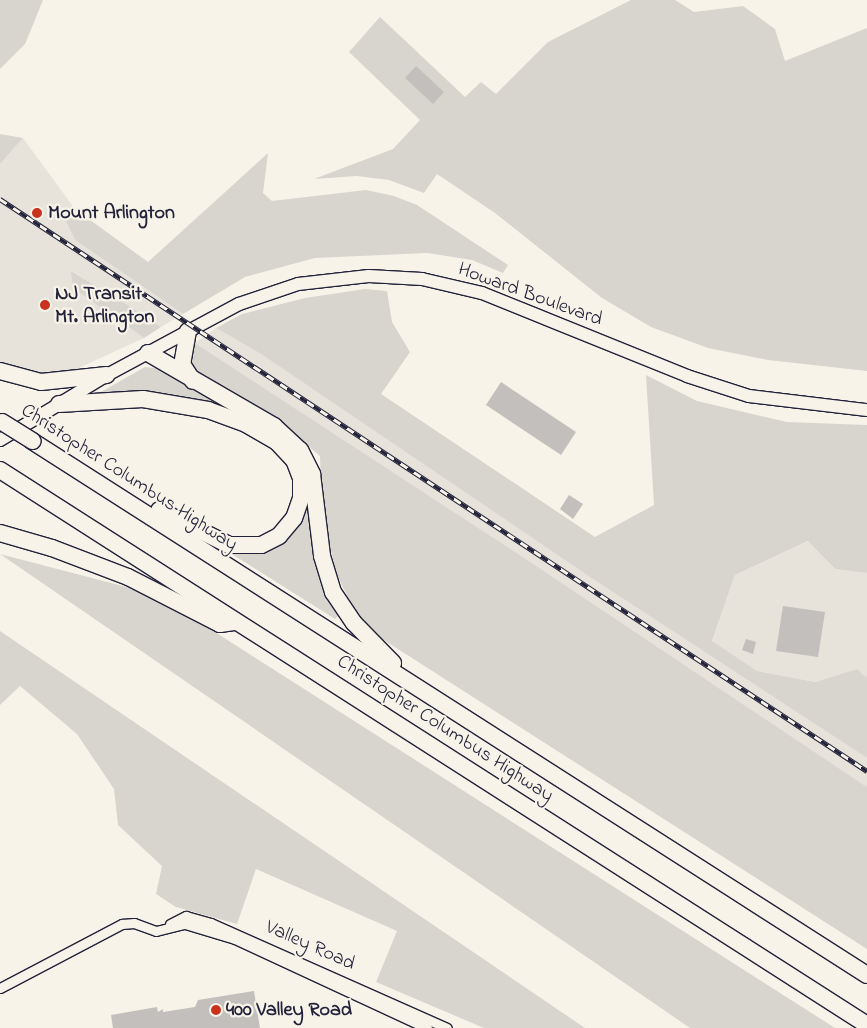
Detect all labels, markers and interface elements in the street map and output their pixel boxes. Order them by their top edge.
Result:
place label: Mount Arlington [48,201,175,225]
marker: Mount Arlington [30,206,44,220]
street label: Howard Boulevard [455,258,605,332]
place label: NJ Transit Mt. Arlington [55,282,154,329]
marker: NJ Transit Mt. Arlington [39,299,51,311]
street label: Christopher Columbus Highway [16,399,242,557]
street label: Christopher Columbus Highway [332,650,558,808]
street label: Valley Road [261,916,359,976]
place label: 400 Valley Road [226,998,352,1022]
marker: 400 Valley Road [210,1004,222,1016]

